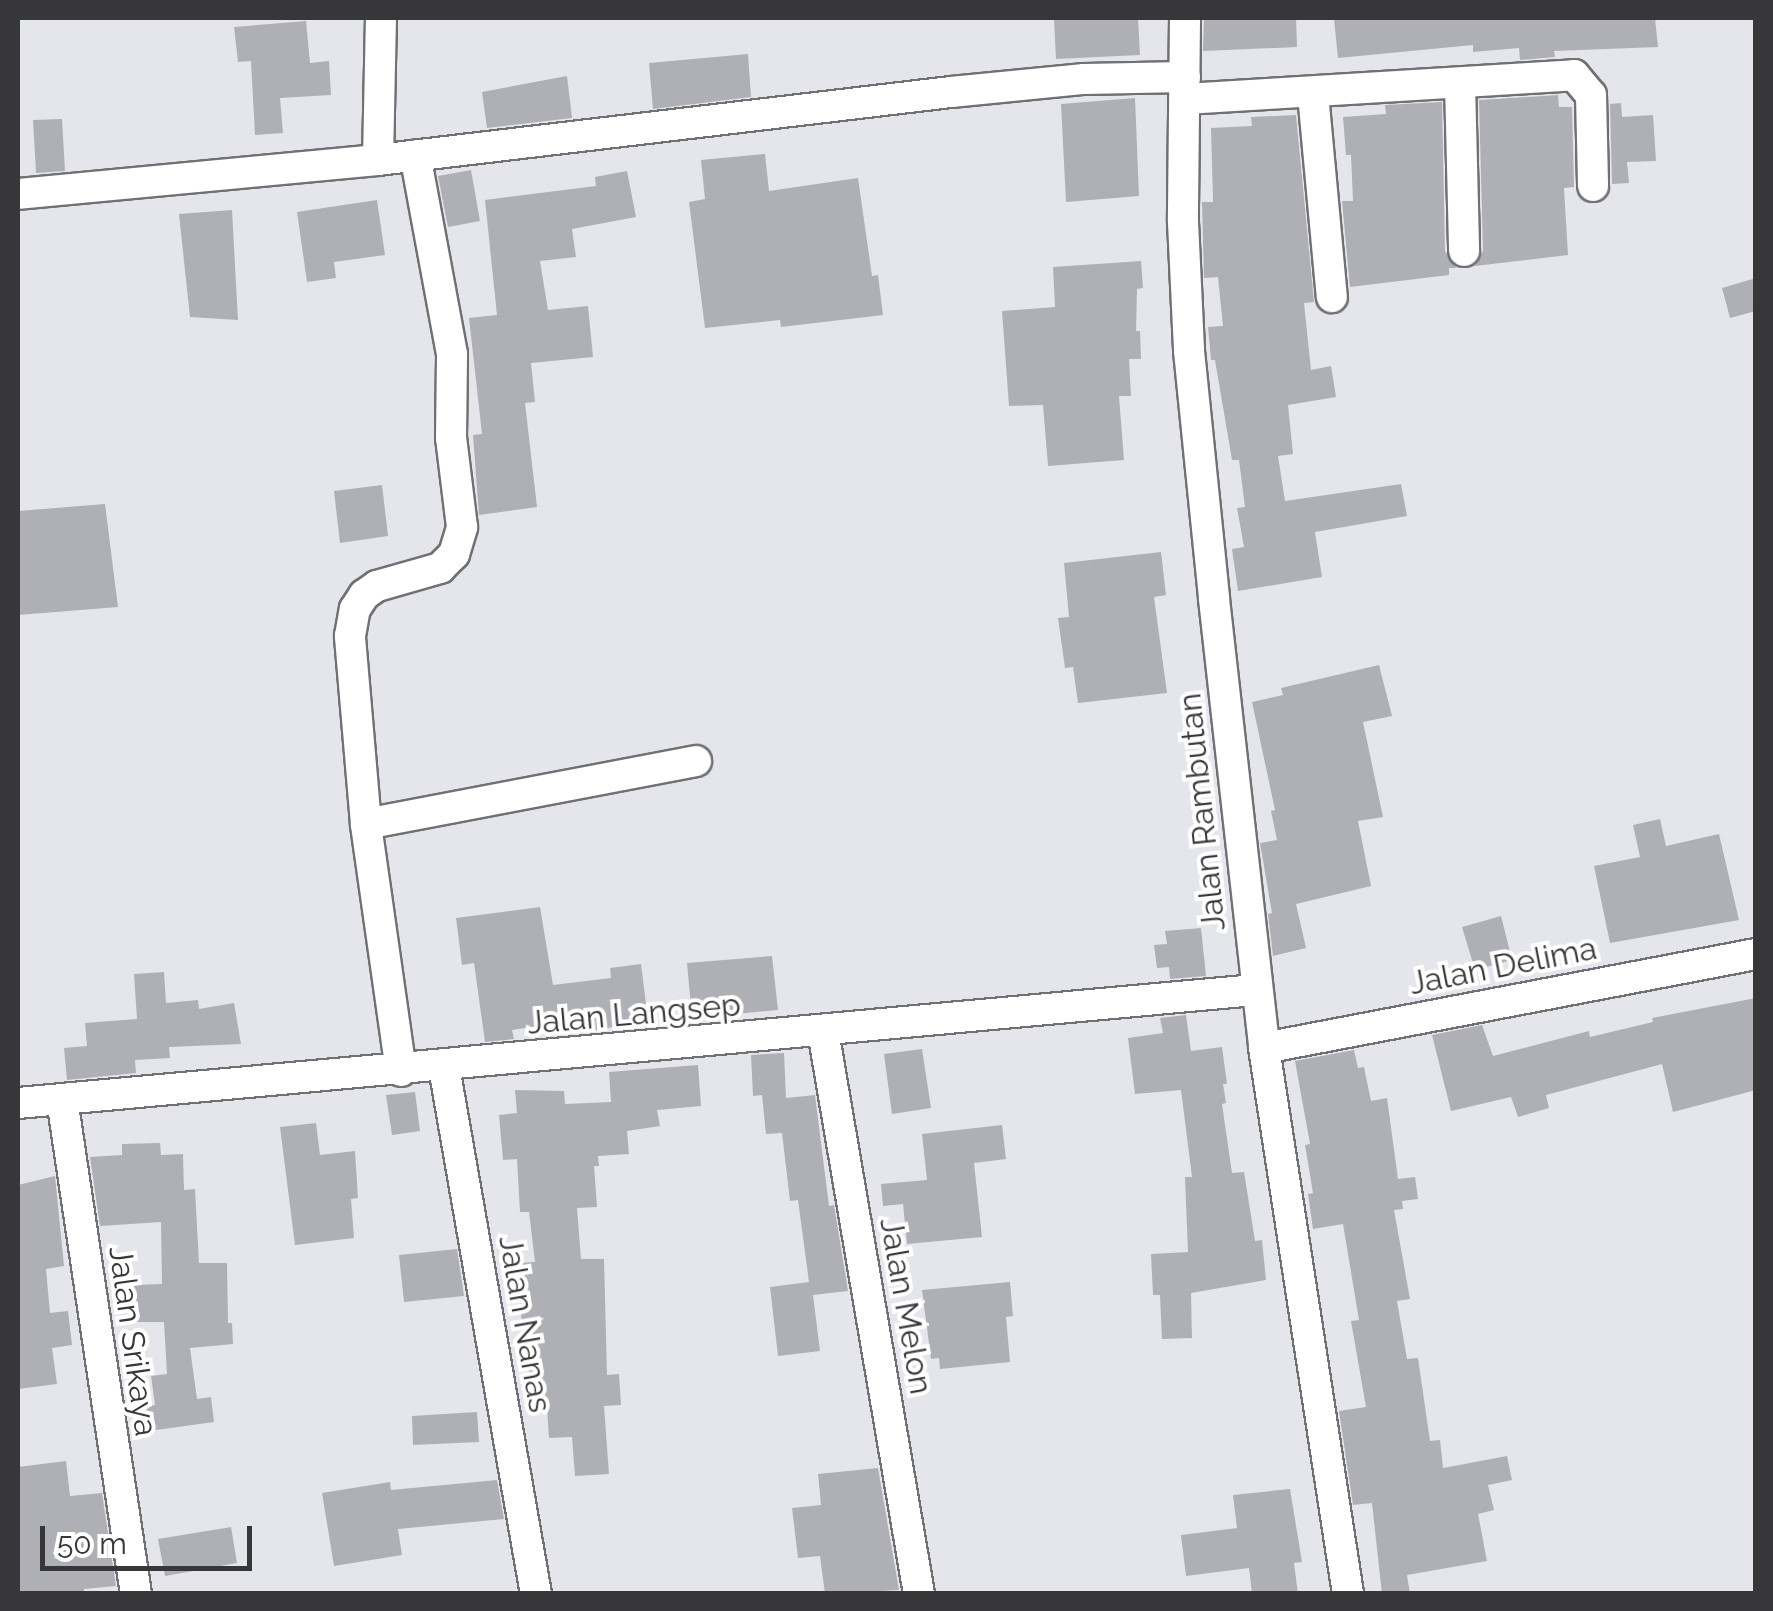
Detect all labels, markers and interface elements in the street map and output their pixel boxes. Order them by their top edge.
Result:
street label: Jalan Rambutan [1170,691,1234,933]
street label: Jalan Delima [1406,929,1600,1003]
street label: Jalan Langsep [526,986,742,1042]
street label: Jalan Melon [872,1215,940,1397]
street label: Jalan Nanas [491,1232,559,1416]
street label: Jalan Srikaya [101,1244,165,1438]
scale bar [45,1506,258,1568]
text: 50 m [57,1526,127,1561]

